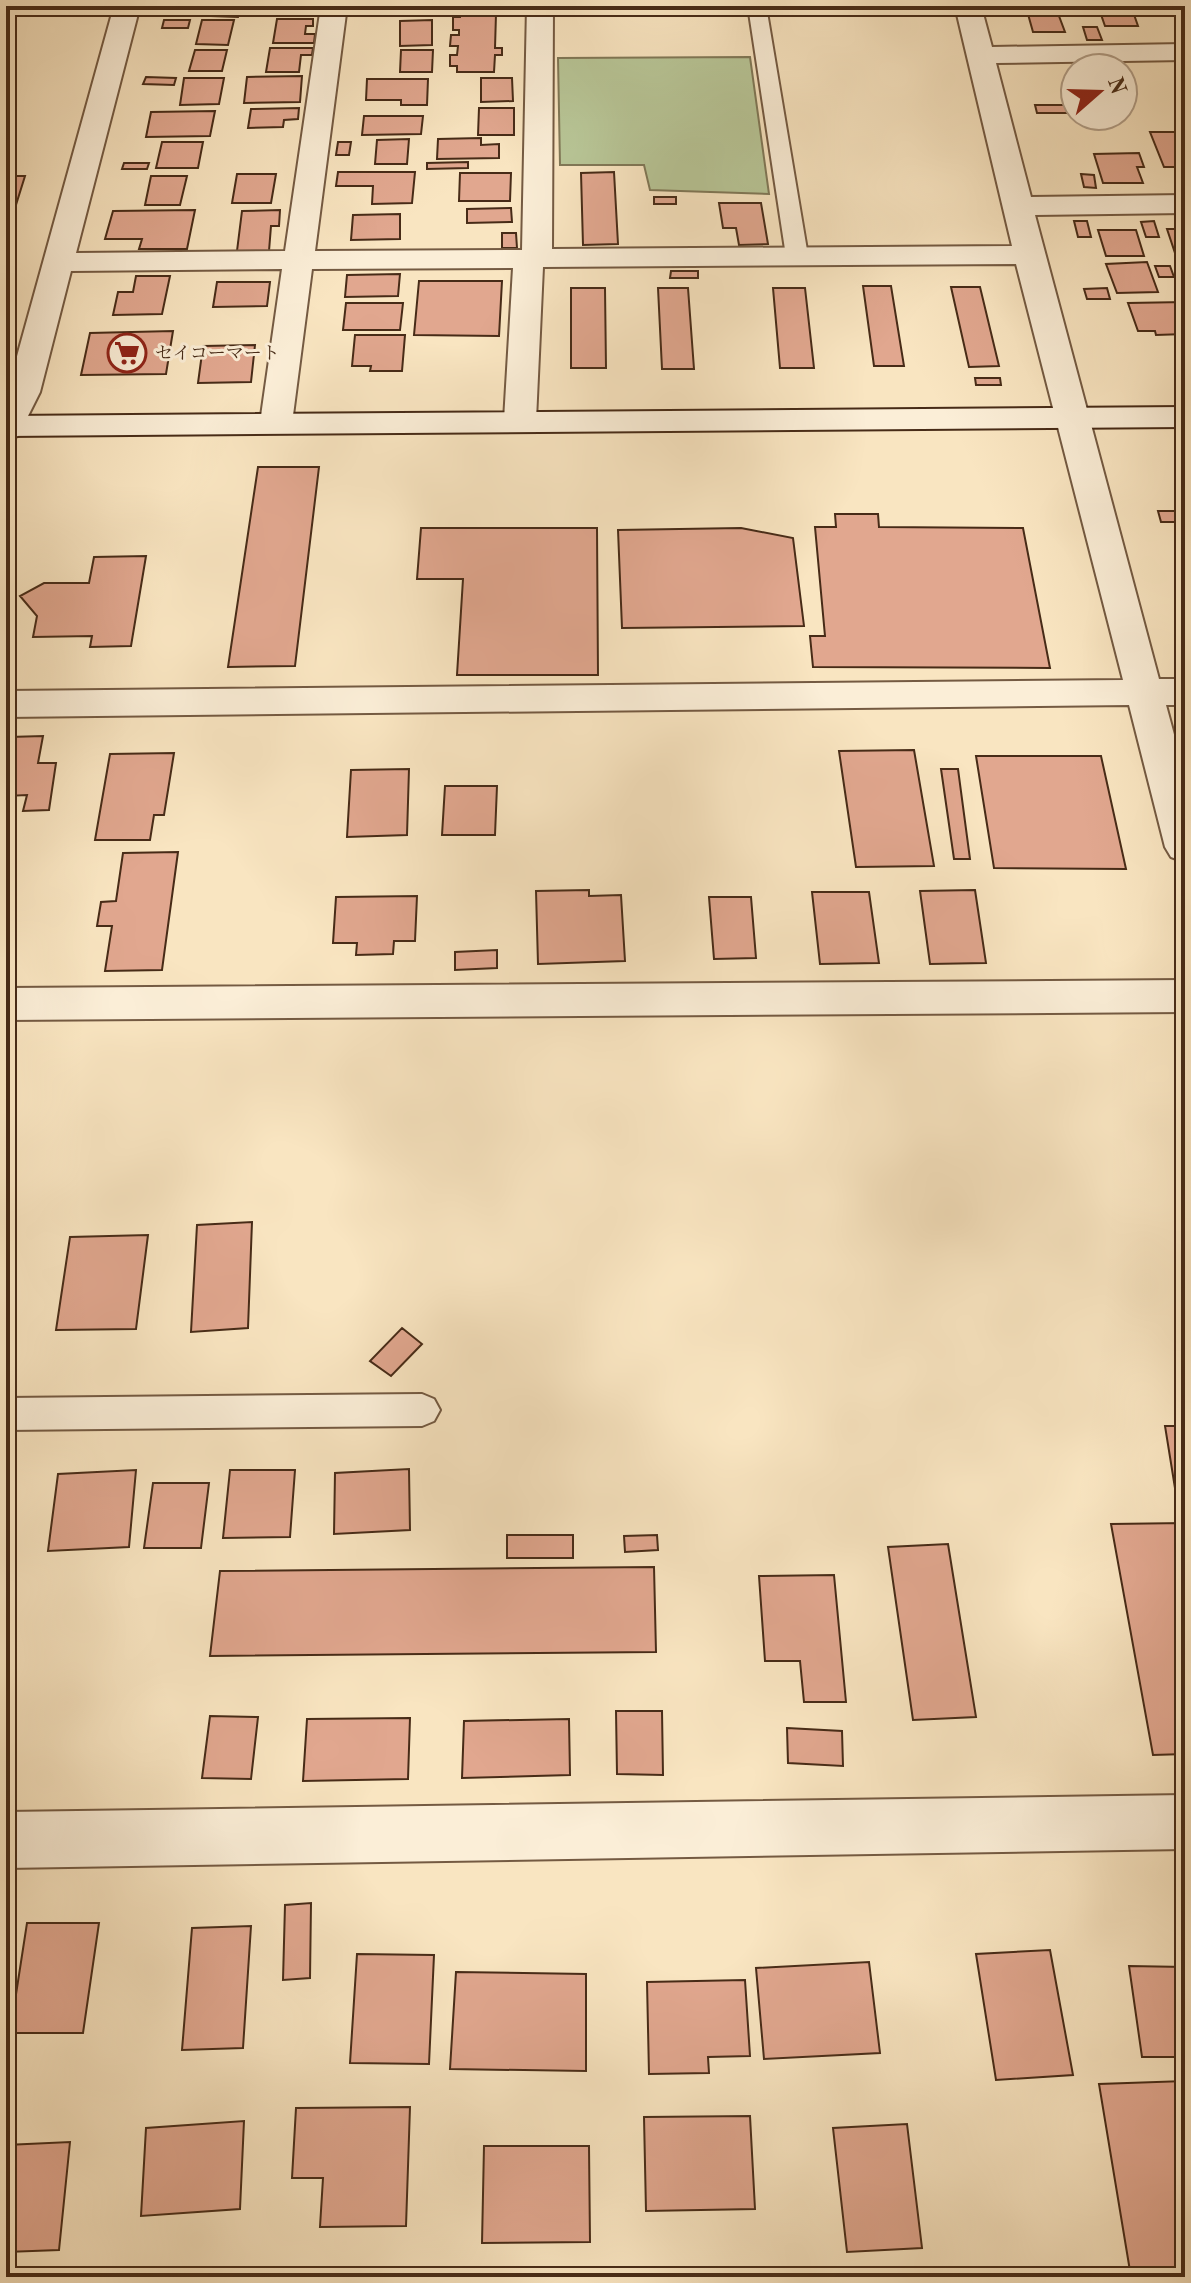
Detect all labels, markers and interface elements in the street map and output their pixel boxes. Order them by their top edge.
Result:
north arrow [1059,52,1139,132]
text: N [1103,74,1129,98]
supermarket icon: セイコーマート [106,332,148,374]
place label: セイコーマート [155,345,280,363]

